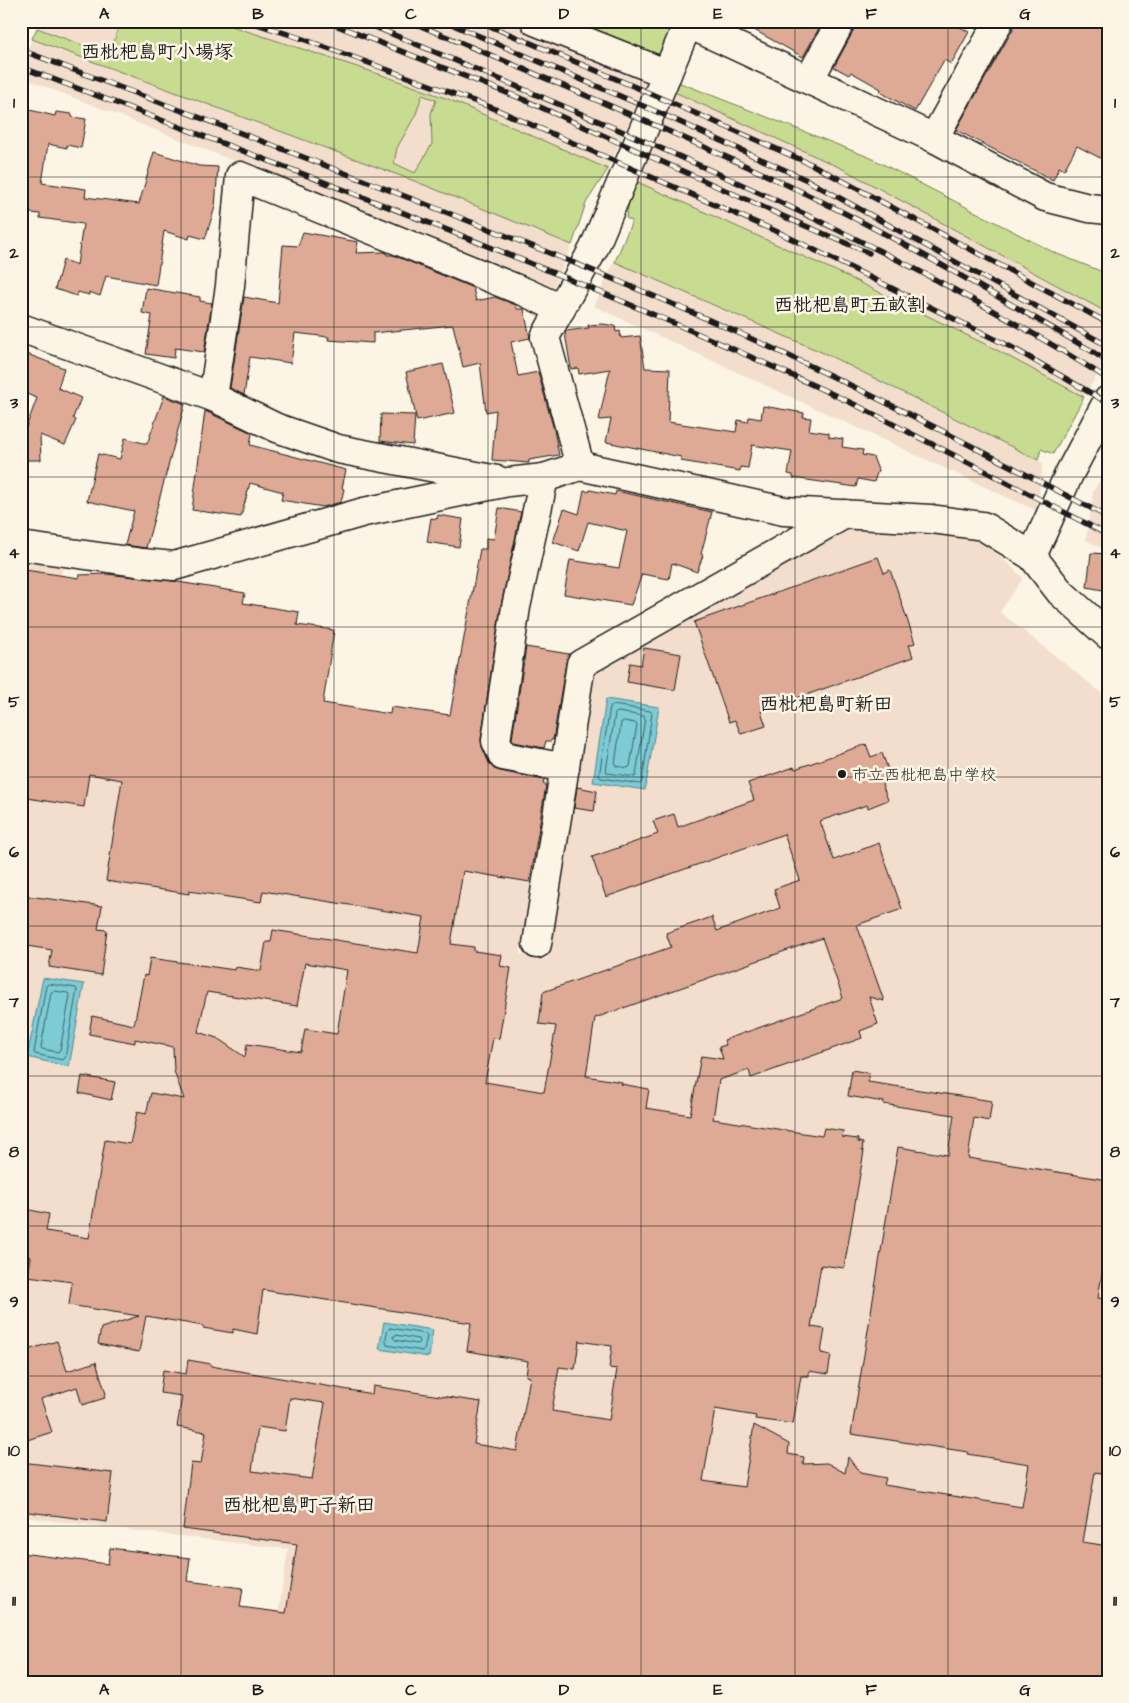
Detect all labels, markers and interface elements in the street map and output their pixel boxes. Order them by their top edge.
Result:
text: A [99,3,110,25]
text: B [252,3,264,25]
text: C [405,3,417,25]
text: D [559,3,570,25]
text: E [713,3,723,25]
text: F [865,3,877,25]
text: G [1019,3,1031,25]
district label: 西枇杷島町小場塚 [81,39,233,66]
text: 1 [13,92,16,114]
text: 1 [1114,92,1117,114]
text: 2 [8,242,19,264]
text: 2 [1109,242,1120,264]
district label: 西枇杷島町五畝割 [774,292,926,319]
text: 3 [9,392,19,414]
text: 3 [1110,392,1120,414]
text: 4 [9,542,20,564]
text: 4 [1110,542,1121,564]
text: 5 [8,691,20,713]
district label: 西枇杷島町新田 [759,691,893,718]
text: 5 [1109,691,1121,713]
place label: 市立西枇杷島中学校 [852,764,996,786]
marker: 市立西枇杷島中学校 [836,768,848,780]
text: 6 [9,841,19,863]
text: 6 [1110,841,1120,863]
text: 7 [8,991,19,1013]
text: 7 [1109,991,1120,1013]
text: 8 [9,1141,20,1163]
text: 8 [1110,1141,1121,1163]
text: 9 [9,1291,19,1313]
text: 9 [1110,1291,1120,1313]
text: 10 [8,1440,20,1462]
text: 10 [1109,1440,1121,1462]
district label: 西枇杷島町子新田 [223,1492,375,1519]
text: 11 [12,1590,17,1612]
text: 11 [1113,1590,1118,1612]
text: A [99,1679,110,1701]
text: B [252,1679,264,1701]
text: C [405,1679,417,1701]
text: D [559,1679,570,1701]
text: E [713,1679,723,1701]
text: F [865,1679,877,1701]
text: G [1019,1679,1031,1701]

